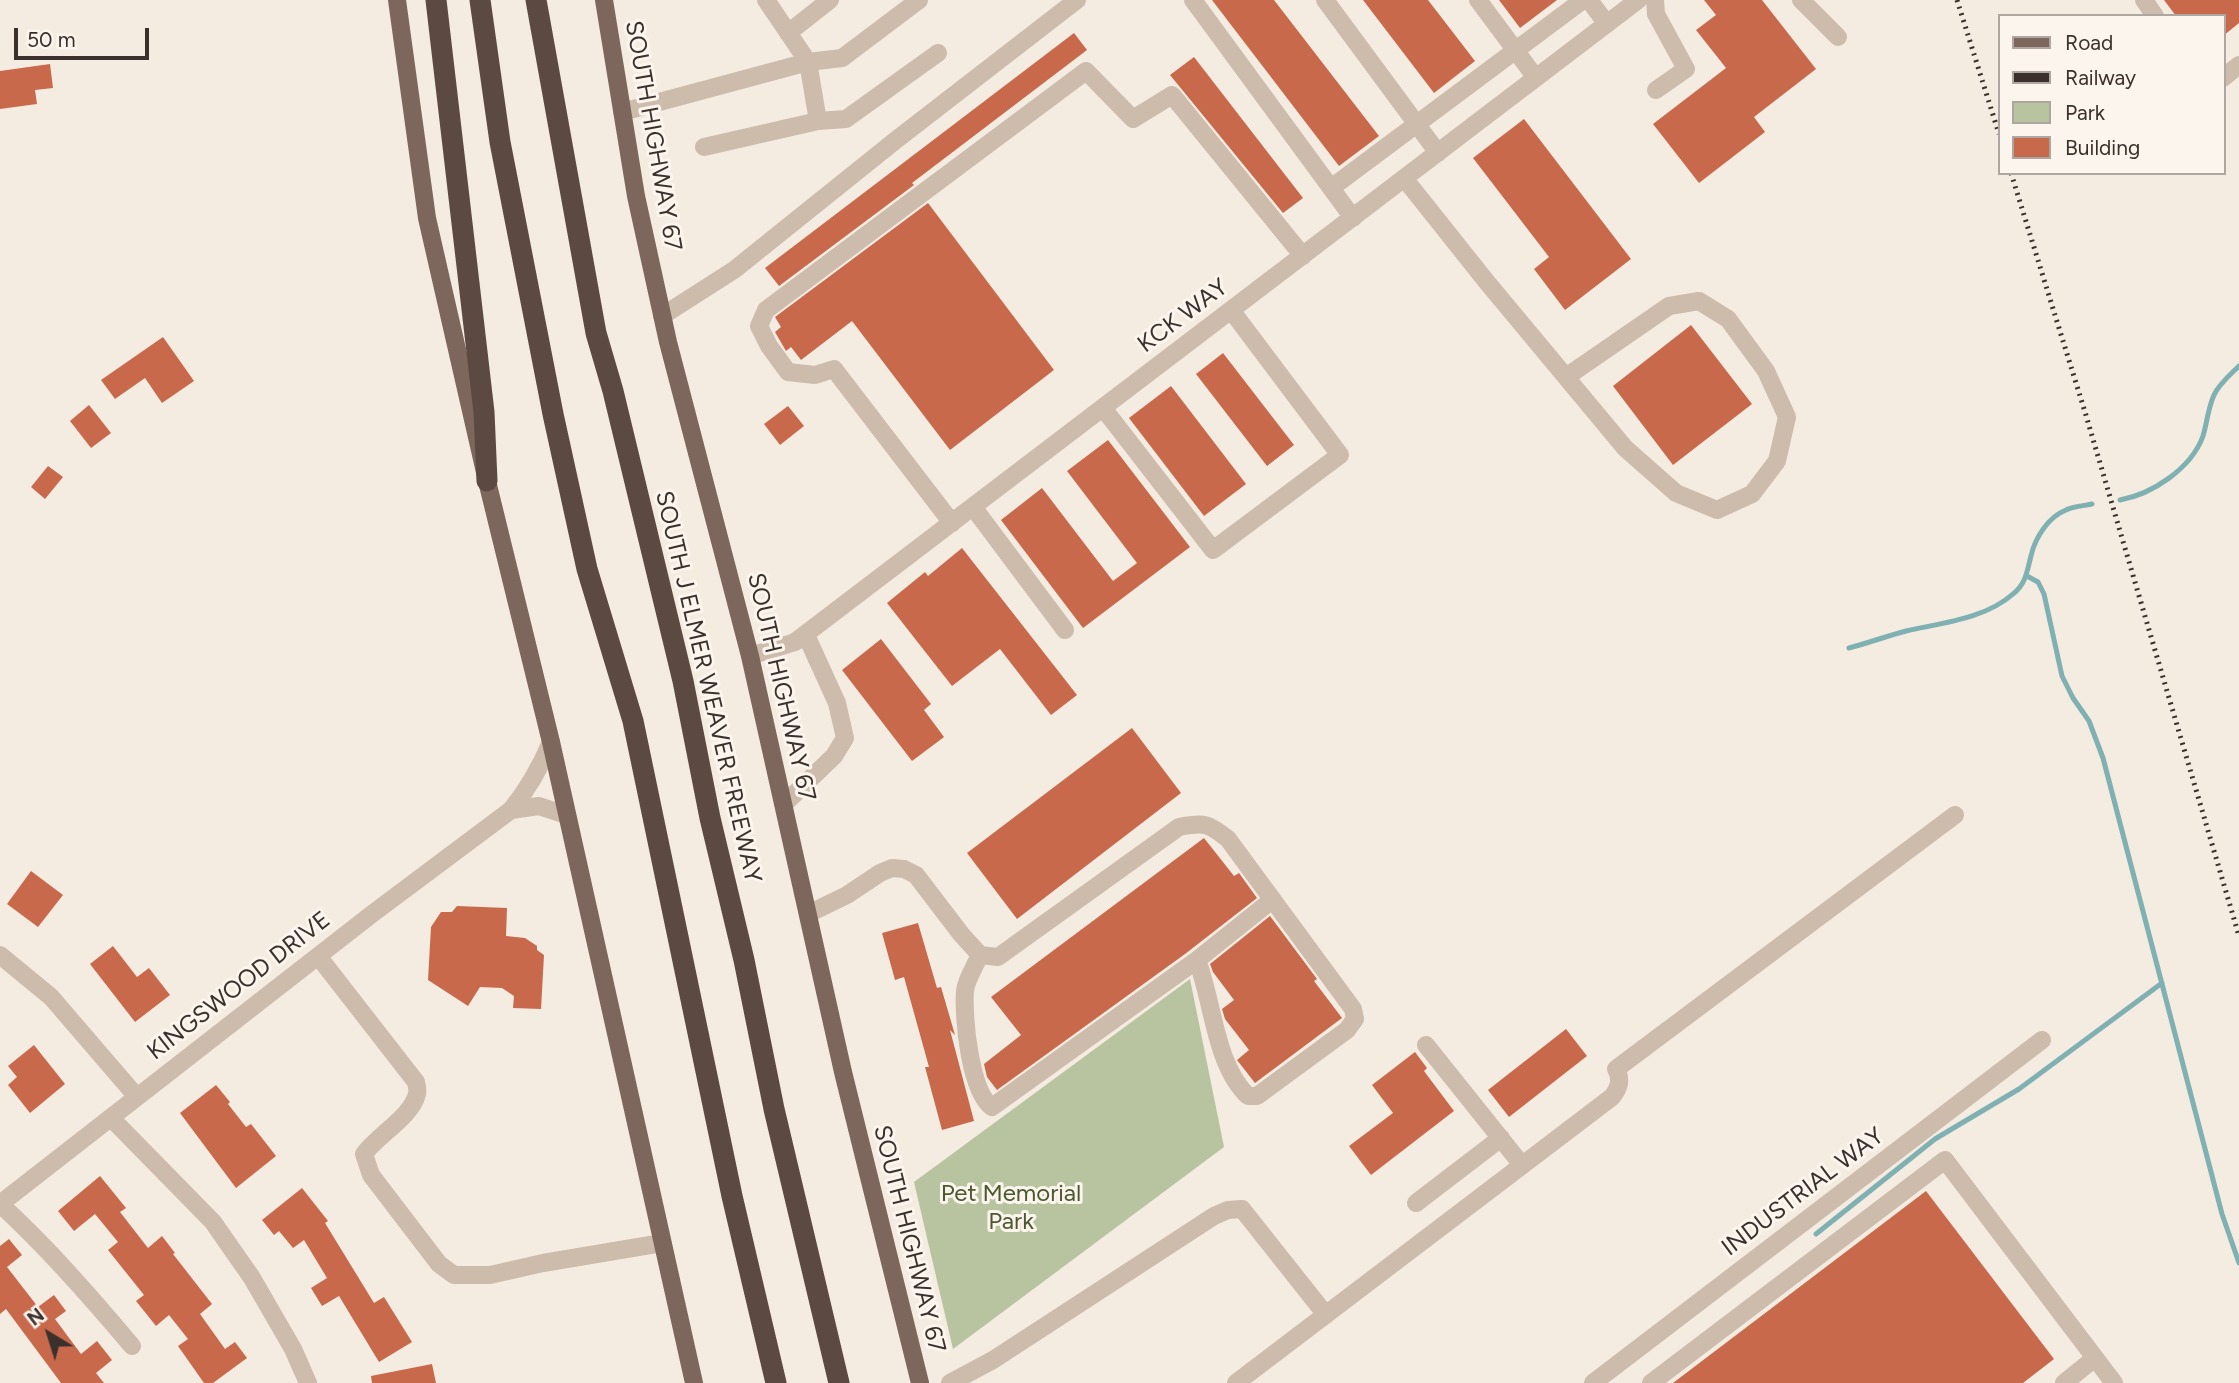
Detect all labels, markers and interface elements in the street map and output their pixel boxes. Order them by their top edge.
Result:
scale bar [18,14,152,58]
legend [1997,14,2225,175]
street label: SOUTH HIGHWAY 67 [619,19,687,253]
text: 50 m [27,27,76,52]
text: Road [2065,30,2113,55]
text: Railway [2065,65,2136,90]
text: Park [2065,100,2105,125]
text: Building [2065,135,2140,160]
street label: KCK WAY [1132,273,1234,359]
street label: SOUTH J ELMER WEAVER FREEWAY [649,488,767,886]
street label: SOUTH HIGHWAY 67 [741,570,821,804]
street label: KINGSWOOD DRIVE [142,906,336,1066]
street label: SOUTH HIGHWAY 67 [867,1122,951,1356]
street label: INDUSTRIAL WAY [1716,1122,1890,1262]
park label: Pet Memorial Park [941,1180,1081,1236]
north arrow [14,1299,84,1369]
text: N [23,1303,49,1331]

